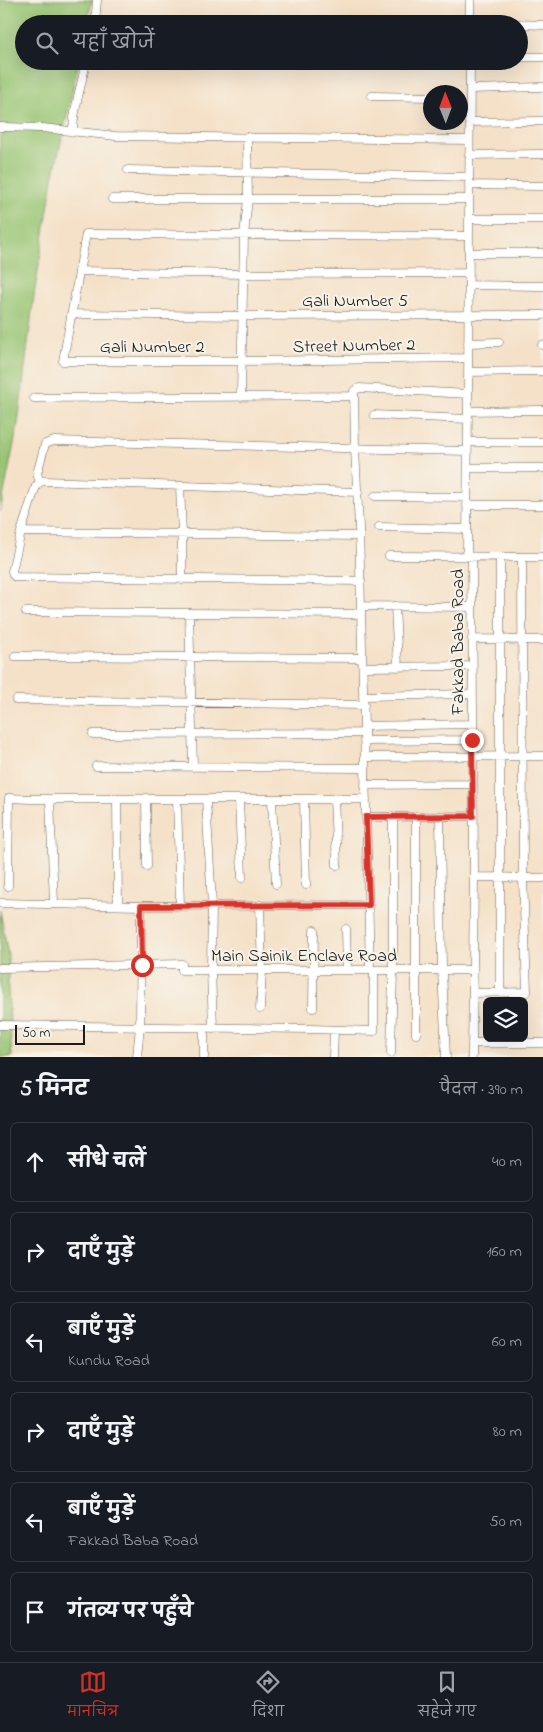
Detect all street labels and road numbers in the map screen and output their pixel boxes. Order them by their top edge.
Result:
street label: Gali Number 5 [302,289,408,315]
street label: Street Number 2 [292,333,416,361]
street label: Gali Number 2 [100,335,204,361]
street label: Fakkad Baba Road [446,569,472,716]
street label: Main Sainik Enclave Road [211,944,397,970]

